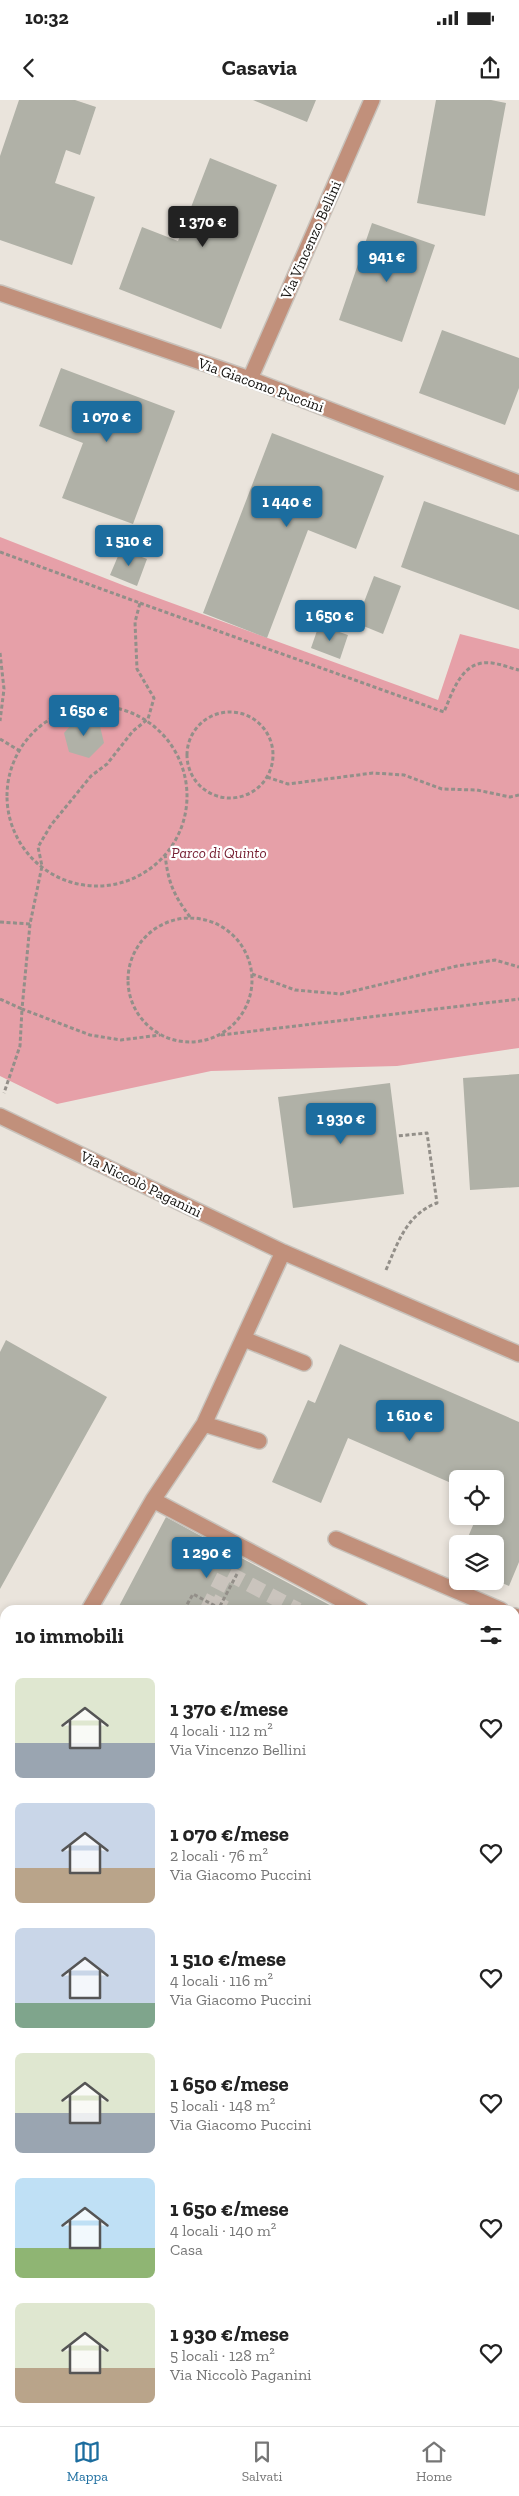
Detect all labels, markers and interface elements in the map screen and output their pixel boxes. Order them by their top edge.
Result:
text: 10:32 [25,6,69,29]
icon: back [15,54,43,82]
text: Casavia [222,54,297,81]
icon: share [476,54,504,82]
street label: Via Vincenzo Bellini [276,178,345,303]
pin: 1 370 € [157,206,249,248]
text: 1 370 € [179,212,227,231]
pin: 941 € [352,240,422,283]
text: 941 € [369,247,405,266]
street label: Via Giacomo Puccini [195,354,326,416]
pin: 1 070 € [61,400,153,443]
text: 1 070 € [83,407,131,426]
pin: 1 440 € [241,486,333,528]
text: 1 440 € [262,492,312,511]
pin: 1 510 € [83,524,175,567]
text: 1 510 € [106,531,152,550]
pin: 1 650 € [284,600,376,642]
text: 1 650 € [306,606,354,625]
pin: 1 650 € [38,694,130,737]
text: 1 650 € [60,701,108,720]
park label: Parco di Quinto [171,844,267,862]
pin: 1 930 € [295,1102,387,1145]
text: 1 930 € [317,1109,365,1128]
street label: Via Niccolò Paganini [76,1146,205,1221]
pin: 1 610 € [364,1400,456,1442]
text: 1 610 € [387,1406,433,1425]
map controls [449,1470,504,1590]
button: locate [449,1470,504,1525]
button: layers [449,1535,504,1590]
pin: 1 290 € [161,1536,253,1579]
text: 1 290 € [183,1543,231,1562]
icon: filters [477,1621,505,1649]
text: 10 immobili [15,1623,124,1648]
text: 1 370 €/mese [170,1696,288,1721]
icon: home [55,1698,115,1758]
icon: heart [477,1714,505,1742]
text: 4 locali · 112 m² [170,1721,273,1740]
text: Via Vincenzo Bellini [170,1740,306,1759]
text: 1 070 €/mese [170,1821,289,1846]
icon: home [55,1823,115,1883]
icon: heart [477,1839,505,1867]
text: 2 locali · 76 m² [170,1846,268,1865]
text: Via Giacomo Puccini [170,1865,311,1884]
text: 1 510 €/mese [170,1946,286,1971]
icon: home [55,1948,115,2008]
icon: heart [477,1964,505,1992]
text: 4 locali · 116 m² [170,1971,273,1990]
text: Via Giacomo Puccini [170,1990,311,2009]
text: 1 650 €/mese [170,2071,289,2096]
icon: home [55,2073,115,2133]
icon: heart [477,2089,505,2117]
text: 5 locali · 148 m² [170,2096,275,2115]
text: Via Giacomo Puccini [170,2115,311,2134]
text: 1 650 €/mese [170,2196,289,2221]
icon: home [55,2198,115,2258]
icon: heart [477,2214,505,2242]
text: 4 locali · 140 m² [170,2221,276,2240]
text: Casa [170,2240,203,2259]
text: 1 930 €/mese [170,2321,289,2346]
icon: home [55,2323,115,2383]
icon: heart [477,2339,505,2367]
text: 5 locali · 128 m² [170,2346,275,2365]
text: Via Niccolò Paganini [170,2365,312,2384]
tab: Mappa [67,2438,108,2485]
tab: Salvati [242,2438,282,2485]
tab: Home [416,2438,452,2485]

